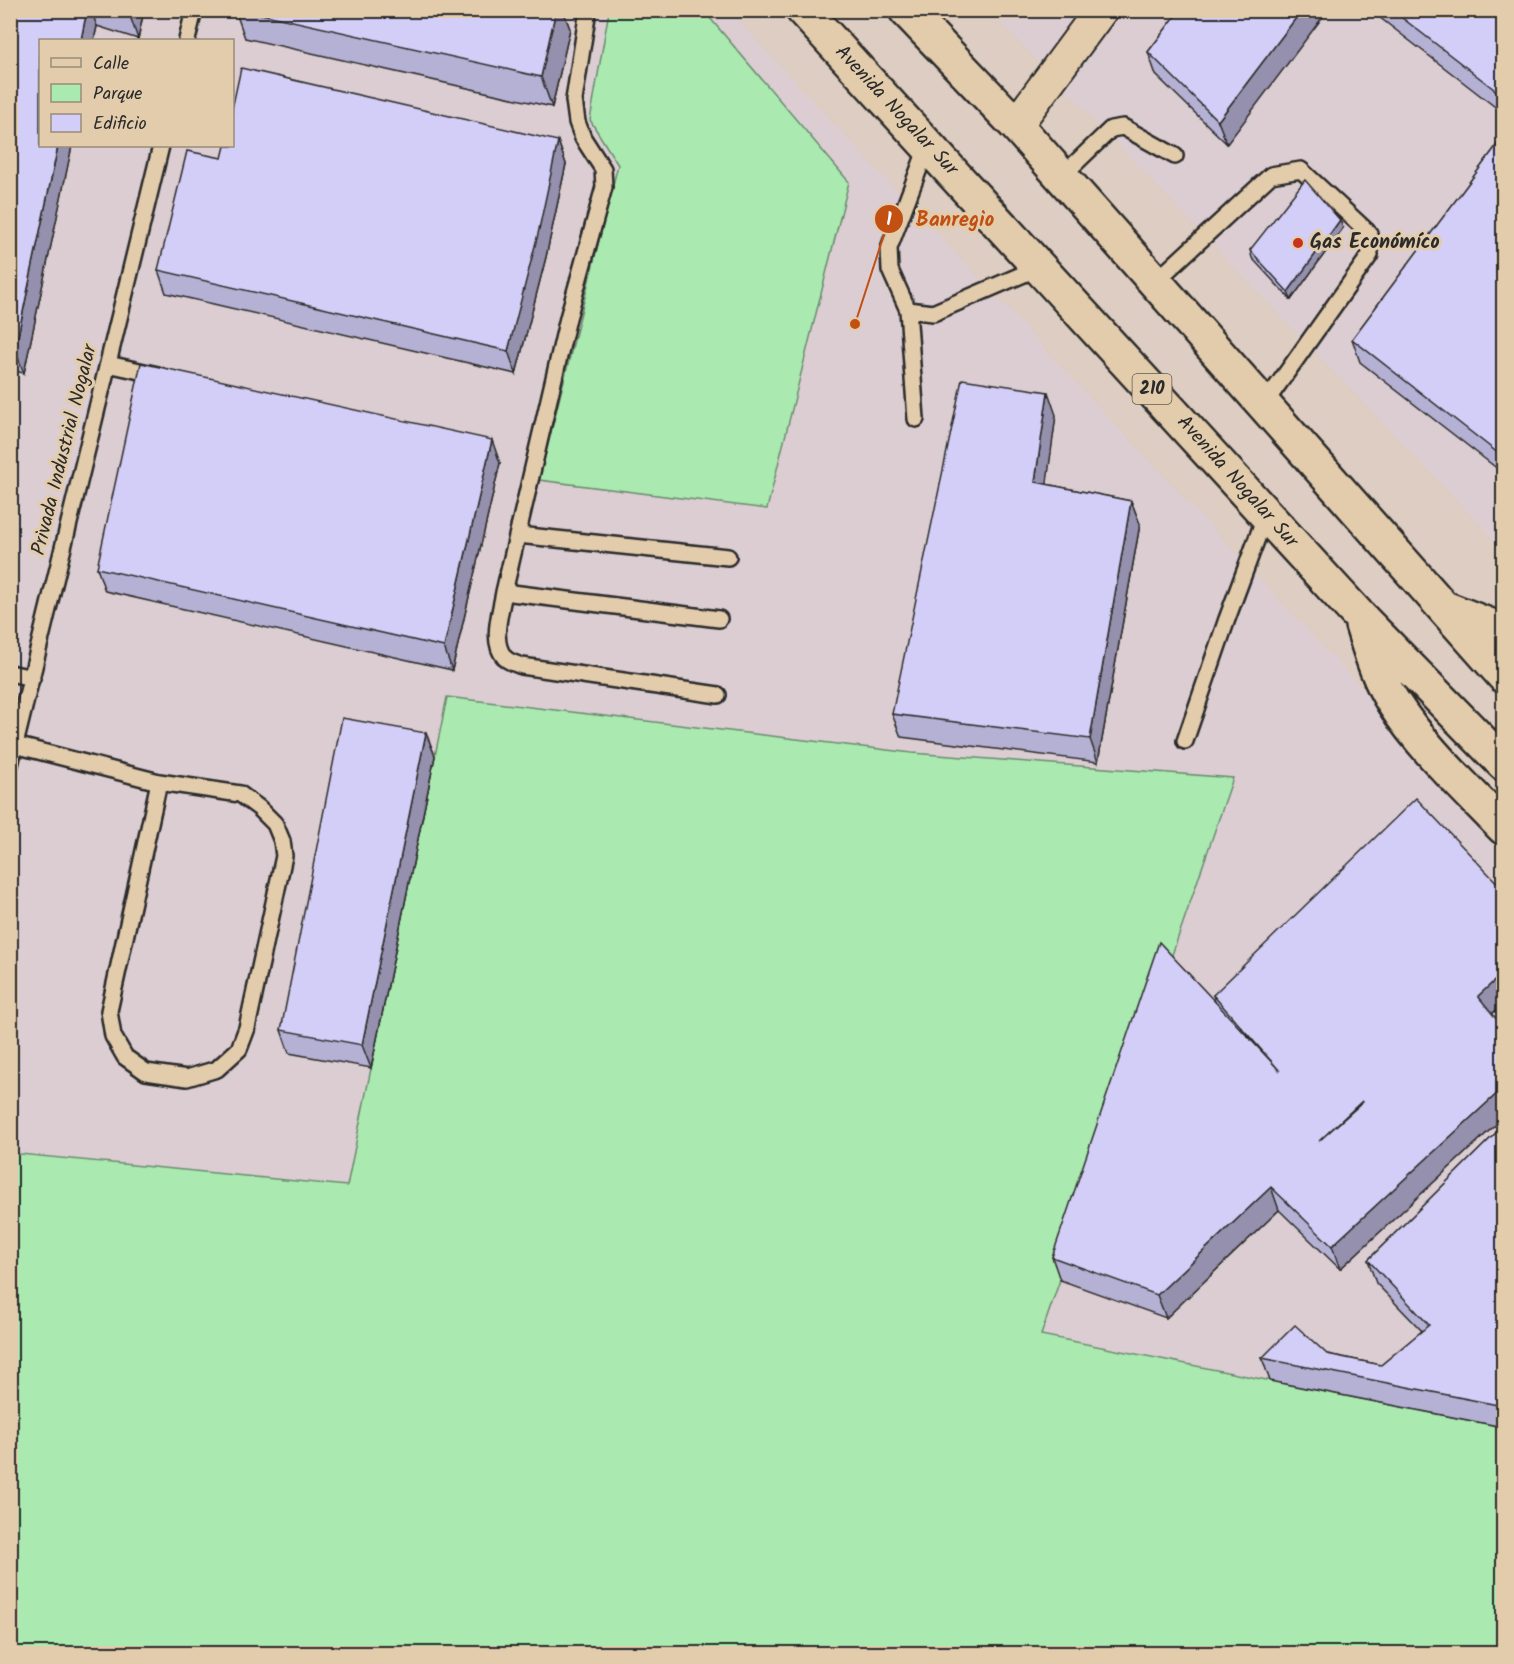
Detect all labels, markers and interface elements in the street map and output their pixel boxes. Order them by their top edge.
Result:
street label: Avenida Nogalar Sur [826,38,966,185]
legend [39,39,234,147]
text: Calle [93,50,129,79]
text: Parque [93,80,142,109]
text: Edificio [93,110,147,139]
callout: Banregio [874,199,1006,238]
text: Banregio [916,204,995,237]
text: 1 [886,206,892,235]
place label: Gas Económíco [1310,227,1440,259]
marker: Gas Económíco [1291,236,1305,250]
street label: Privada Industrial Nogalar [23,340,107,559]
road number: 210 [1132,374,1172,404]
street label: Avenida Nogalar Sur [1168,408,1307,557]

